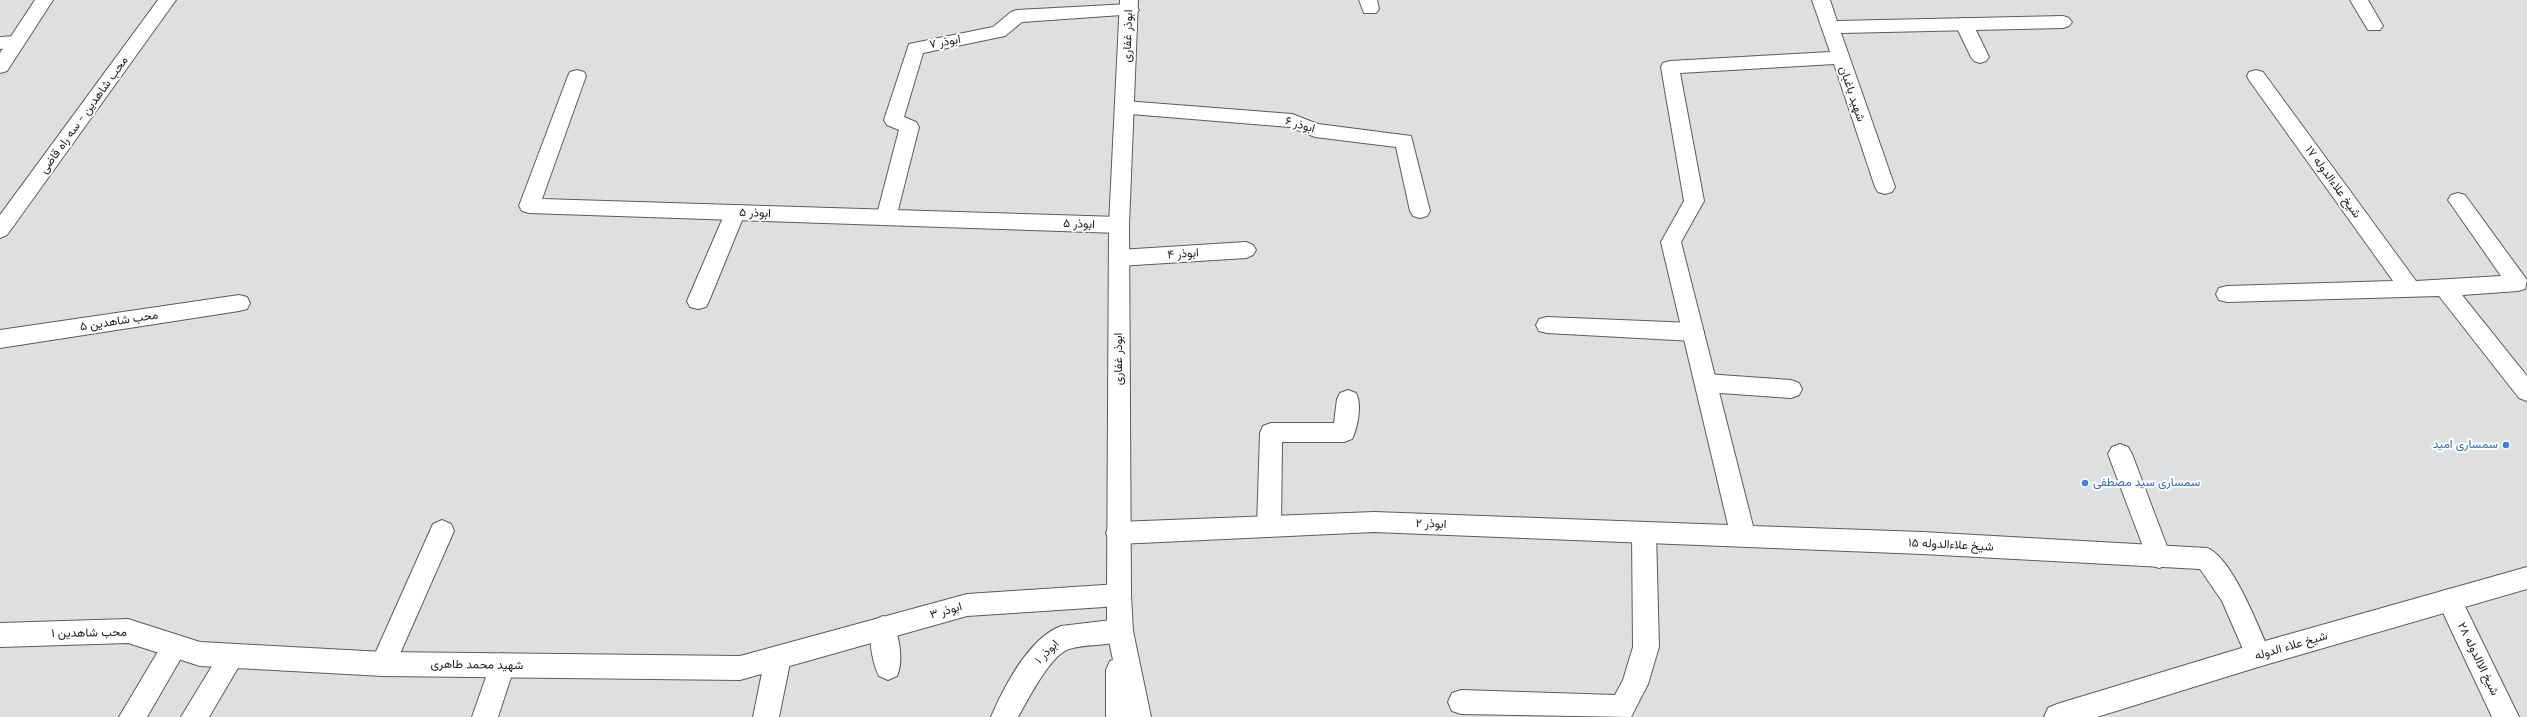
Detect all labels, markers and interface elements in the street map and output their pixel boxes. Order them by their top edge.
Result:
street label: ابوذر غفاری [1120,9,1136,63]
street label: ابوذر ۷ [928,32,962,52]
street label: محب شاهدین - سه راه قاضی [37,54,131,176]
street label: شهید باغبان [1836,64,1868,124]
street label: ابوذر ۶ [1283,114,1317,136]
street label: شیخ علاءالدوله ۱۷ [2302,143,2364,221]
street label: ابوذر ۵ [739,205,771,221]
street label: ابوذر ۵ [1063,216,1095,232]
street label: ابوذر ۴ [1167,246,1199,262]
street label: محب شاهدین ۵ [79,308,159,334]
street label: ابوذر غفاری [1112,333,1126,385]
place label: سمساری امید [2433,438,2498,452]
marker: سمساری امید [2501,440,2511,450]
place label: سمساری سید مصطفی [2093,476,2200,490]
marker: سمساری سید مصطفی [2080,478,2090,488]
street label: ابوذر ۲ [1415,516,1447,532]
street label: شیخ علاءالدوله ۱۵ [1908,536,1994,554]
street label: ابوذر ۳ [928,600,964,622]
street label: شیخ الاالدوله ۲۸ [2454,620,2502,698]
street label: محب شاهدین ۱ [51,625,127,641]
street label: شیخ علاء الدوله [2253,629,2329,663]
street label: ابوذر ۱ [1032,637,1062,667]
street label: شهید محمد طاهری [431,657,523,673]

